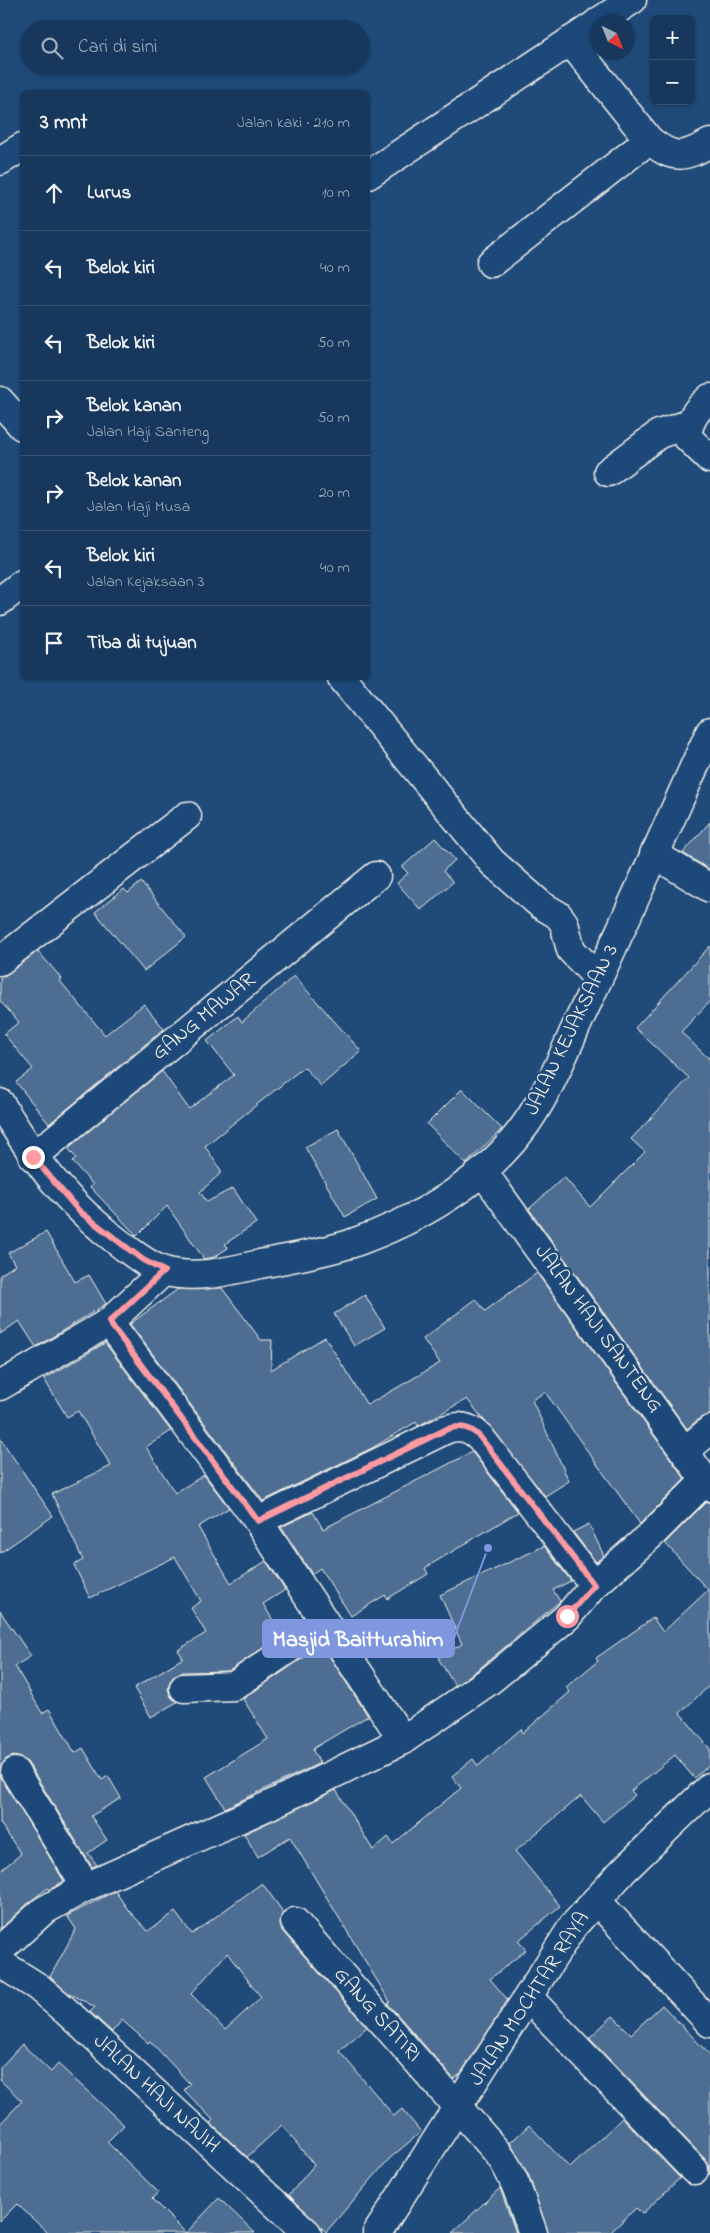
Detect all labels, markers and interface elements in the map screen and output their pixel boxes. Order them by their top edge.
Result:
north arrow [590,15,635,60]
map controls [650,15,695,105]
button: + [650,15,695,60]
search box [20,20,370,75]
icon: search [38,34,66,62]
text: Cari di sini [78,34,157,61]
button: − [650,60,695,105]
text: 3 mnt [40,108,88,138]
text: Jalan kaki · 210 m [237,111,350,135]
icon: ahead [40,179,68,207]
text: Lurus [87,180,131,207]
text: 10 m [322,181,350,205]
icon: left [40,254,68,282]
text: Belok kiri [87,255,155,282]
text: 40 m [320,256,350,280]
icon: left [40,329,68,357]
text: Belok kiri [87,330,155,357]
text: 50 m [318,331,350,355]
text: Belok kanan [87,393,181,420]
icon: right [40,404,68,432]
text: 50 m [318,406,350,430]
text: Jalan Haji Santeng [87,420,209,444]
text: Belok kanan [87,468,181,495]
icon: right [40,479,68,507]
text: 20 m [319,481,350,505]
text: Jalan Haji Musa [87,495,190,519]
text: Belok kiri [87,543,155,570]
icon: left [40,554,68,582]
text: 40 m [320,556,350,580]
text: Jalan Kejaksaan 3 [87,570,204,594]
icon: arrive [40,629,68,657]
text: Tiba di tujuan [87,630,197,657]
street label: JALAN KEJAKSAAN 3 [518,939,626,1121]
street label: GANG MAWAR [146,966,262,1068]
route end [22,1146,45,1169]
street label: JALAN HAJI SANTENG [527,1239,669,1419]
route start [556,1605,579,1628]
callout: Masjid Baitturahim [263,1620,454,1657]
text: Masjid Baitturahim [273,1625,443,1657]
street label: JALAN MOCHTAR RAYA [462,1906,598,2092]
street label: GANG SATIRI [326,1961,428,2069]
street label: JALAN HAJI NAJIH [86,2027,226,2161]

